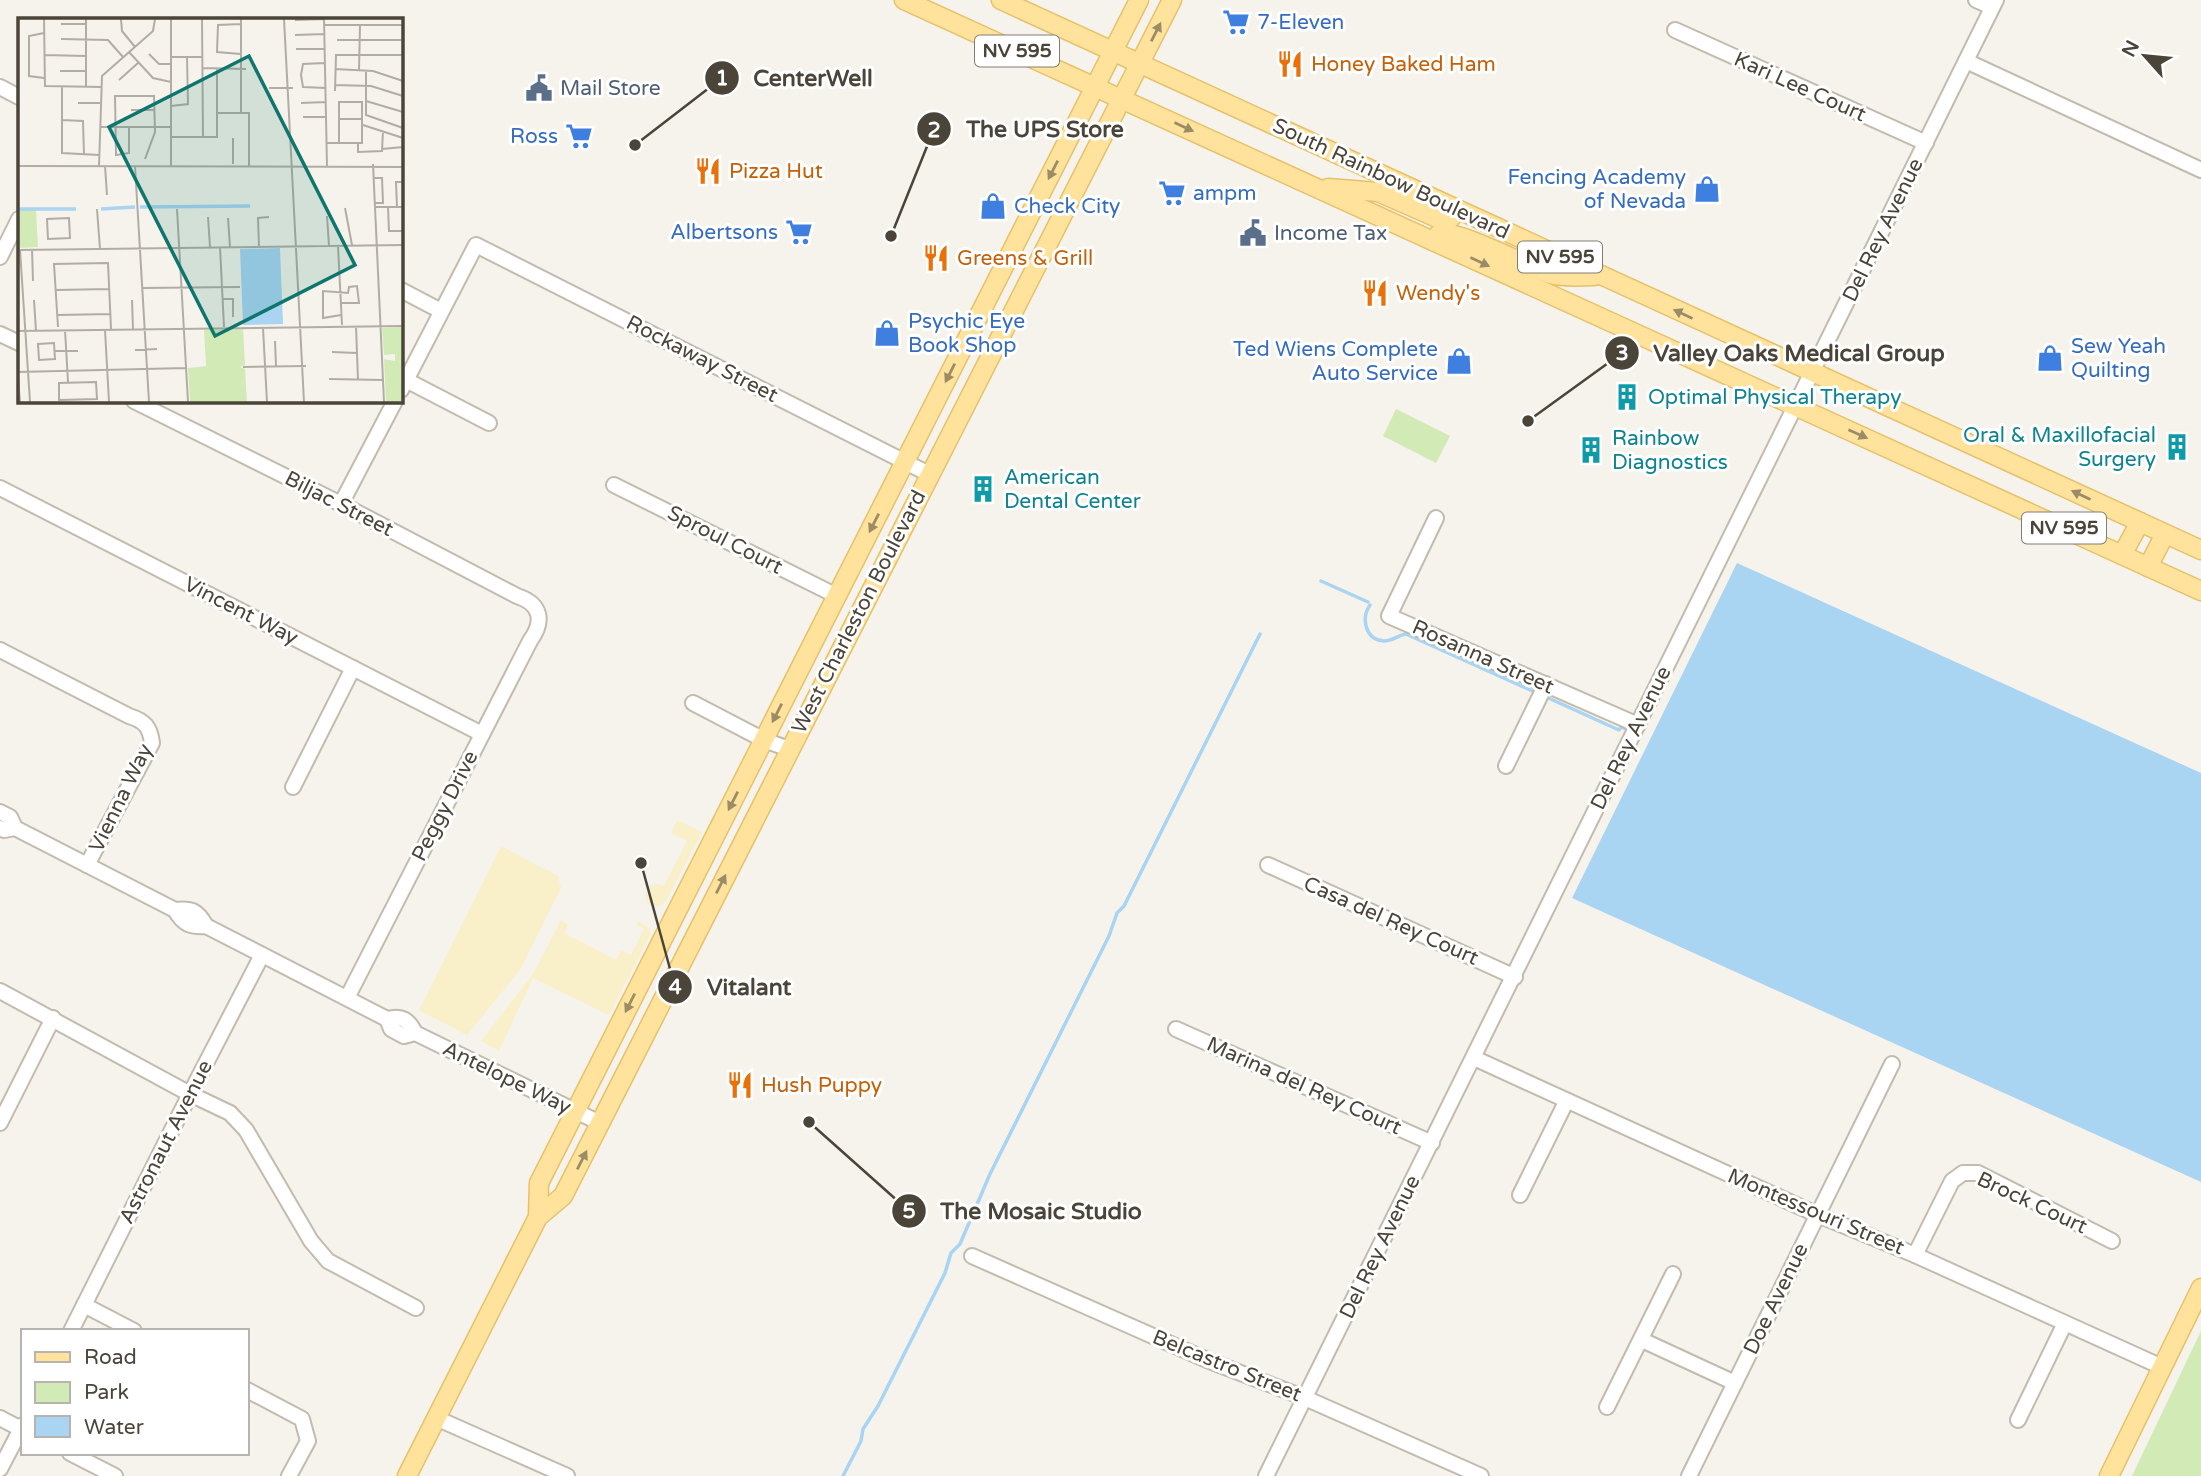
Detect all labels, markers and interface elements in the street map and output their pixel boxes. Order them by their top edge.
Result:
supermarket icon: 7-Eleven [1221,7,1251,37]
place label: 7-Eleven [1257,10,1344,35]
inset map [18,18,402,402]
one-way arrow [1149,21,1161,41]
north arrow [2110,21,2180,91]
road number: NV 595 [975,36,1059,66]
text: N [2117,37,2144,61]
street label: Kari Lee Court [1730,47,1870,127]
restaurant icon: Honey Baked Ham [1275,49,1305,79]
place label: Honey Baked Ham [1311,52,1496,77]
callout: CenterWell [704,56,887,100]
text: CenterWell [753,65,873,93]
text: 1 [715,66,729,91]
public building icon: Mail Store [524,73,554,103]
place label: Mail Store [560,76,661,101]
callout: The UPS Store [917,107,1137,151]
street label: South Rainbow Boulevard [1269,113,1513,245]
text: The UPS Store [965,116,1124,144]
text: 2 [927,118,941,143]
supermarket icon: Ross [564,121,594,151]
one-way arrow [1174,121,1194,133]
place label: Ross [510,124,558,149]
street label: Del Rey Avenue [1837,154,1929,306]
restaurant icon: Pizza Hut [693,156,723,186]
place label: Pizza Hut [729,159,823,184]
one-way arrow [1047,160,1059,180]
place label: Fencing Academy of Nevada [1508,165,1686,214]
shop icon: Fencing Academy of Nevada [1692,174,1722,204]
supermarket icon: ampm [1157,178,1187,208]
place label: ampm [1193,181,1257,206]
shop icon: Check City [978,191,1008,221]
place label: Check City [1014,194,1120,219]
supermarket icon: Albertsons [784,217,814,247]
public building icon: Income Tax [1238,218,1268,248]
place label: Albertsons [670,220,778,245]
place label: Income Tax [1274,221,1387,246]
road number: NV 595 [1518,242,1602,272]
restaurant icon: Greens & Grill [921,243,951,273]
place label: Greens & Grill [957,246,1093,271]
one-way arrow [1470,256,1490,268]
restaurant icon: Wendy's [1360,278,1390,308]
place label: Wendy's [1396,281,1480,306]
one-way arrow [1673,308,1693,320]
place label: Psychic Eye Book Shop [908,309,1025,358]
street label: Rockaway Street [622,310,782,408]
shop icon: Psychic Eye Book Shop [872,318,902,348]
callout: Valley Oaks Medical Group [1605,331,1959,375]
place label: Sew Yeah Quilting [2071,334,2166,383]
place label: Ted Wiens Complete Auto Service [1233,337,1438,386]
text: Valley Oaks Medical Group [1653,340,1945,368]
text: 3 [1615,341,1629,366]
shop icon: Sew Yeah Quilting [2035,343,2065,373]
shop icon: Ted Wiens Complete Auto Service [1444,346,1474,376]
one-way arrow [945,363,956,383]
building icon: Optimal Physical Therapy [1612,382,1642,412]
place label: Optimal Physical Therapy [1648,385,1901,410]
place label: Oral & Maxillofacial Surgery [1963,423,2156,472]
place label: Rainbow Diagnostics [1612,426,1728,475]
one-way arrow [1847,429,1868,440]
building icon: Oral & Maxillofacial Surgery [2162,432,2192,462]
building icon: Rainbow Diagnostics [1576,435,1606,465]
place label: American Dental Center [1004,465,1141,514]
street label: Biljac Street [280,466,398,542]
building icon: American Dental Center [968,474,998,504]
street label: West Charleston Boulevard [787,486,931,738]
one-way arrow [2071,489,2091,501]
street label: Sproul Court [663,500,787,580]
road number: NV 595 [2022,512,2106,544]
one-way arrow [869,513,880,533]
street label: Vincent Way [180,572,302,650]
street label: Rosanna Street [1408,615,1558,699]
street label: Del Rey Avenue [1585,662,1677,814]
one-way arrow [772,703,783,723]
street label: Vienna Way [84,740,158,856]
street label: Peggy Drive [406,746,484,865]
one-way arrow [728,791,740,811]
street label: Casa del Rey Court [1300,871,1482,971]
one-way arrow [716,874,727,894]
callout: Vitalant [658,965,805,1009]
text: Vitalant [707,974,791,1002]
text: 4 [668,975,682,1000]
one-way arrow [624,993,635,1013]
street label: Marina del Rey Court [1203,1032,1405,1140]
street label: Antelope Way [439,1036,575,1120]
street label: Astronaut Avenue [114,1056,218,1228]
restaurant icon: Hush Puppy [725,1070,755,1100]
place label: Hush Puppy [761,1073,882,1098]
one-way arrow [576,1150,587,1170]
street label: Montessouri Street [1724,1163,1908,1261]
street label: Brock Court [1973,1167,2091,1239]
street label: Del Rey Avenue [1334,1171,1426,1323]
callout: The Mosaic Studio [891,1189,1156,1233]
text: The Mosaic Studio [939,1198,1142,1226]
text: 5 [902,1199,916,1224]
street label: Doe Avenue [1738,1239,1814,1359]
street label: Belcastro Street [1149,1325,1305,1407]
legend [21,1329,248,1455]
text: Road [84,1345,137,1370]
text: Park [84,1380,129,1405]
text: Water [84,1415,144,1440]

